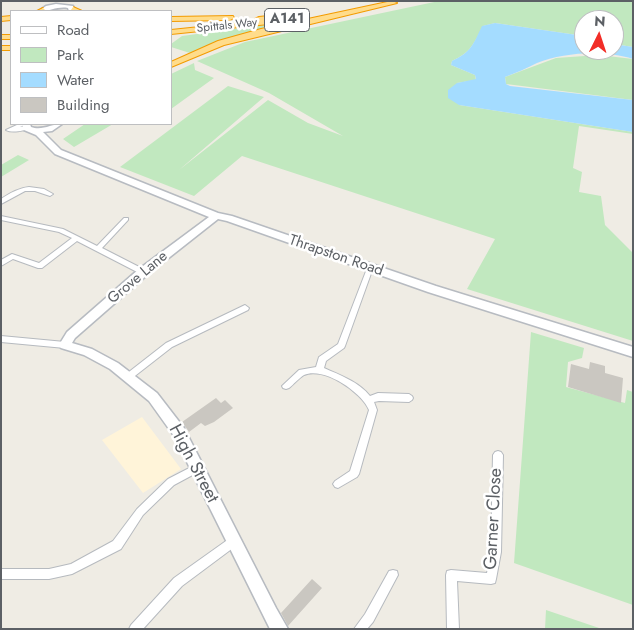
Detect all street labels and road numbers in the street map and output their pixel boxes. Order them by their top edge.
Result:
road number: A141 [264,8,310,32]
street label: Spittals Way [196,16,258,36]
street label: Thrapston Road [287,231,385,281]
street label: Grove Lane [104,248,172,308]
street label: High Street [163,421,223,507]
street label: Garner Close [481,468,507,570]

